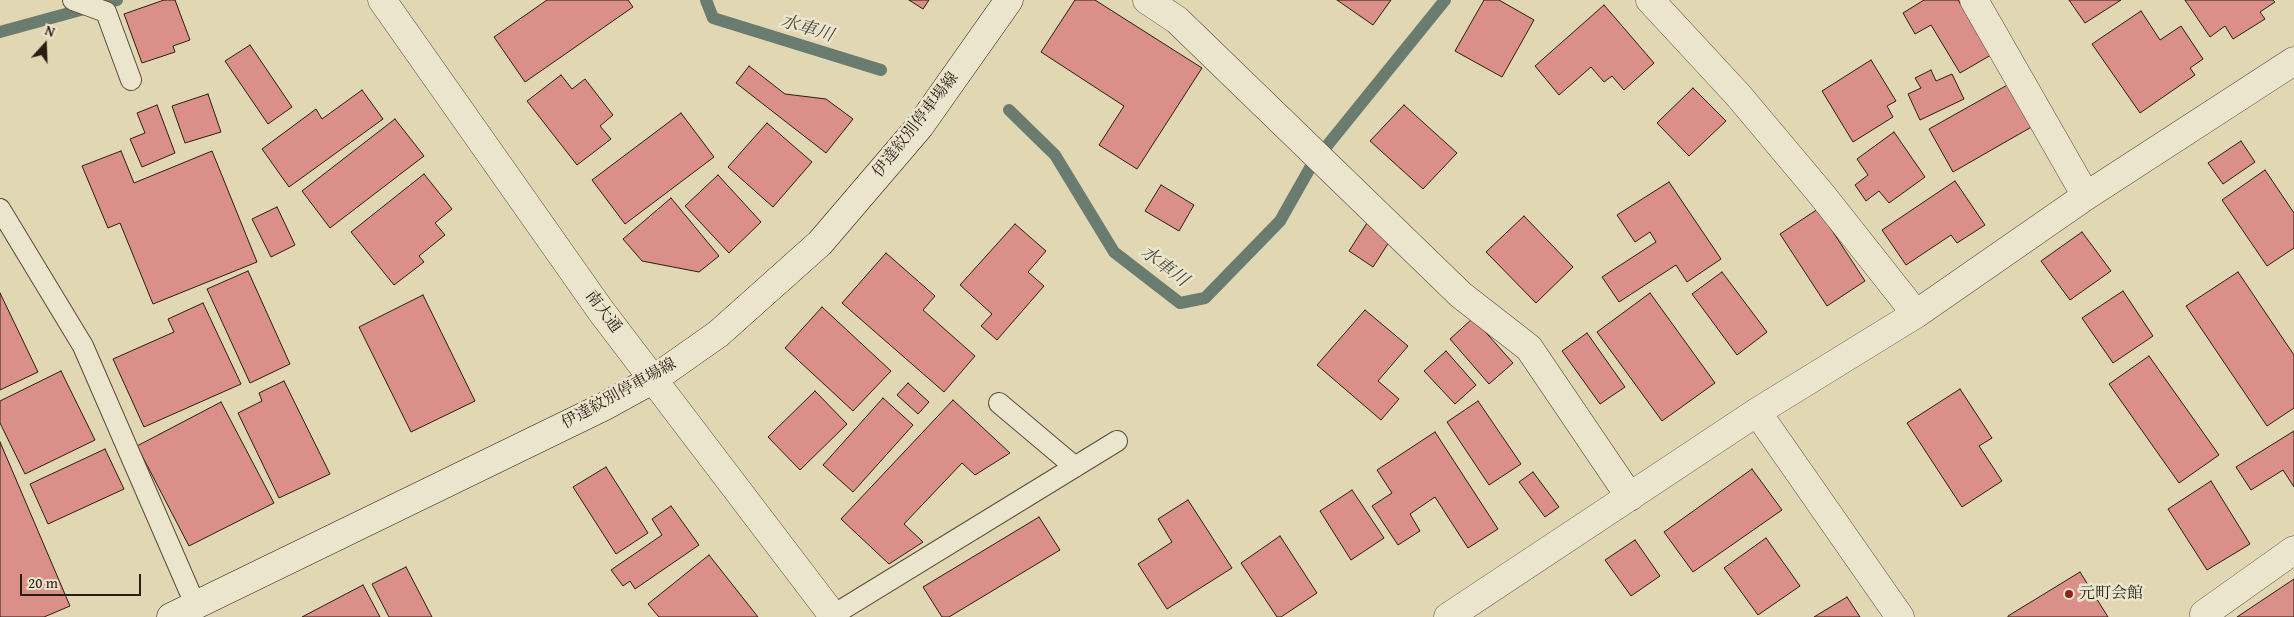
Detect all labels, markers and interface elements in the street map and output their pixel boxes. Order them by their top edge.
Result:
water label: 水車川 [778,11,836,47]
north arrow [20,20,70,70]
text: N [42,20,58,42]
street label: 伊達紋別停車場線 [869,69,963,181]
water label: 水車川 [1136,242,1192,292]
street label: 南大通 [581,287,625,337]
street label: 伊達紋別停車場線 [558,355,680,433]
scale bar [22,564,144,596]
text: 20 m [28,572,58,593]
place label: 元町会館 [2079,584,2143,604]
marker: 元町会館 [2063,588,2075,600]

